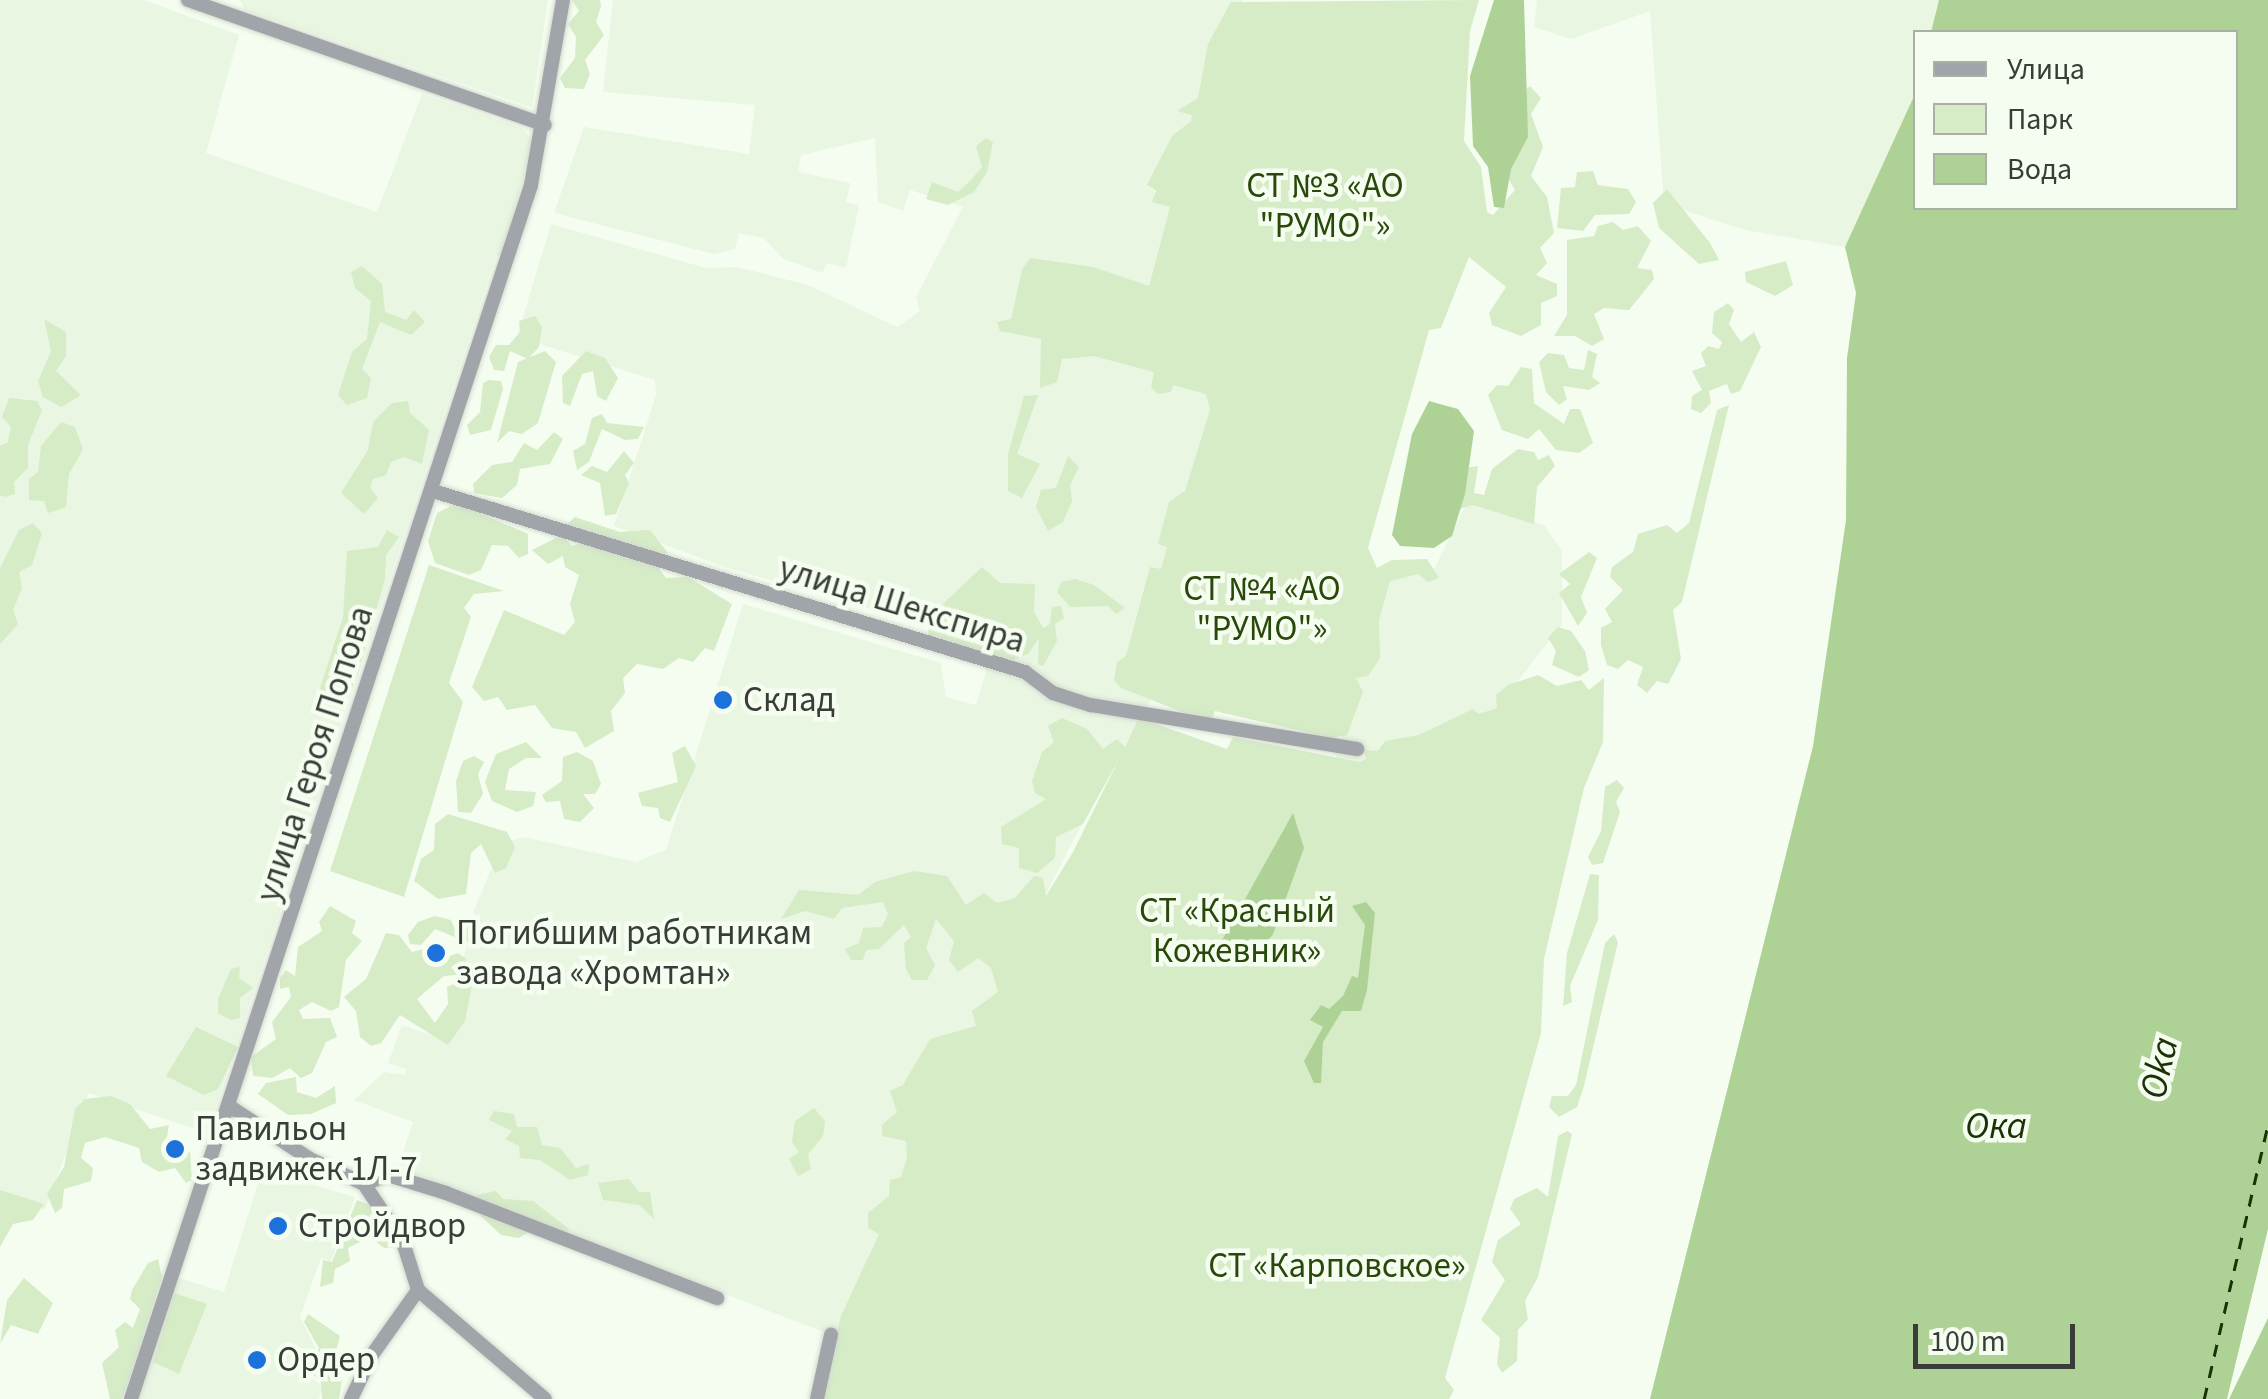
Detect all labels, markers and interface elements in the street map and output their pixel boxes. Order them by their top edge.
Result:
legend [1913,30,2238,210]
text: Улица [2007,48,2085,91]
text: Парк [2007,98,2073,141]
text: Вода [2007,148,2072,191]
park label: СТ №3 «АО "РУМО"» [1246,165,1404,247]
street label: улица Шекспира [774,548,1030,662]
park label: СТ №4 «АО "РУМО"» [1183,568,1341,650]
street label: улица Героя Попова [247,601,383,907]
place label: Склад [743,679,835,721]
marker: Склад [712,689,734,711]
park label: СТ «Красный Кожевник» [1139,890,1335,972]
place label: Погибшим работникам завода «Хромтан» [456,912,812,994]
marker: Погибшим работникам завода «Хромтан» [425,942,447,964]
water label: Oka [2131,1033,2189,1103]
water label: Ока [1965,1104,2027,1150]
place label: Павильон задвижек 1Л-7 [195,1108,418,1190]
marker: Павильон задвижек 1Л-7 [164,1138,186,1160]
place label: Стройдвор [298,1205,466,1247]
marker: Стройдвор [267,1215,289,1237]
park label: СТ «Карповское» [1208,1245,1466,1287]
scale bar [1918,1304,2080,1366]
text: 100 m [1930,1320,2006,1363]
place label: Ордер [277,1339,375,1381]
marker: Ордер [246,1349,268,1371]

